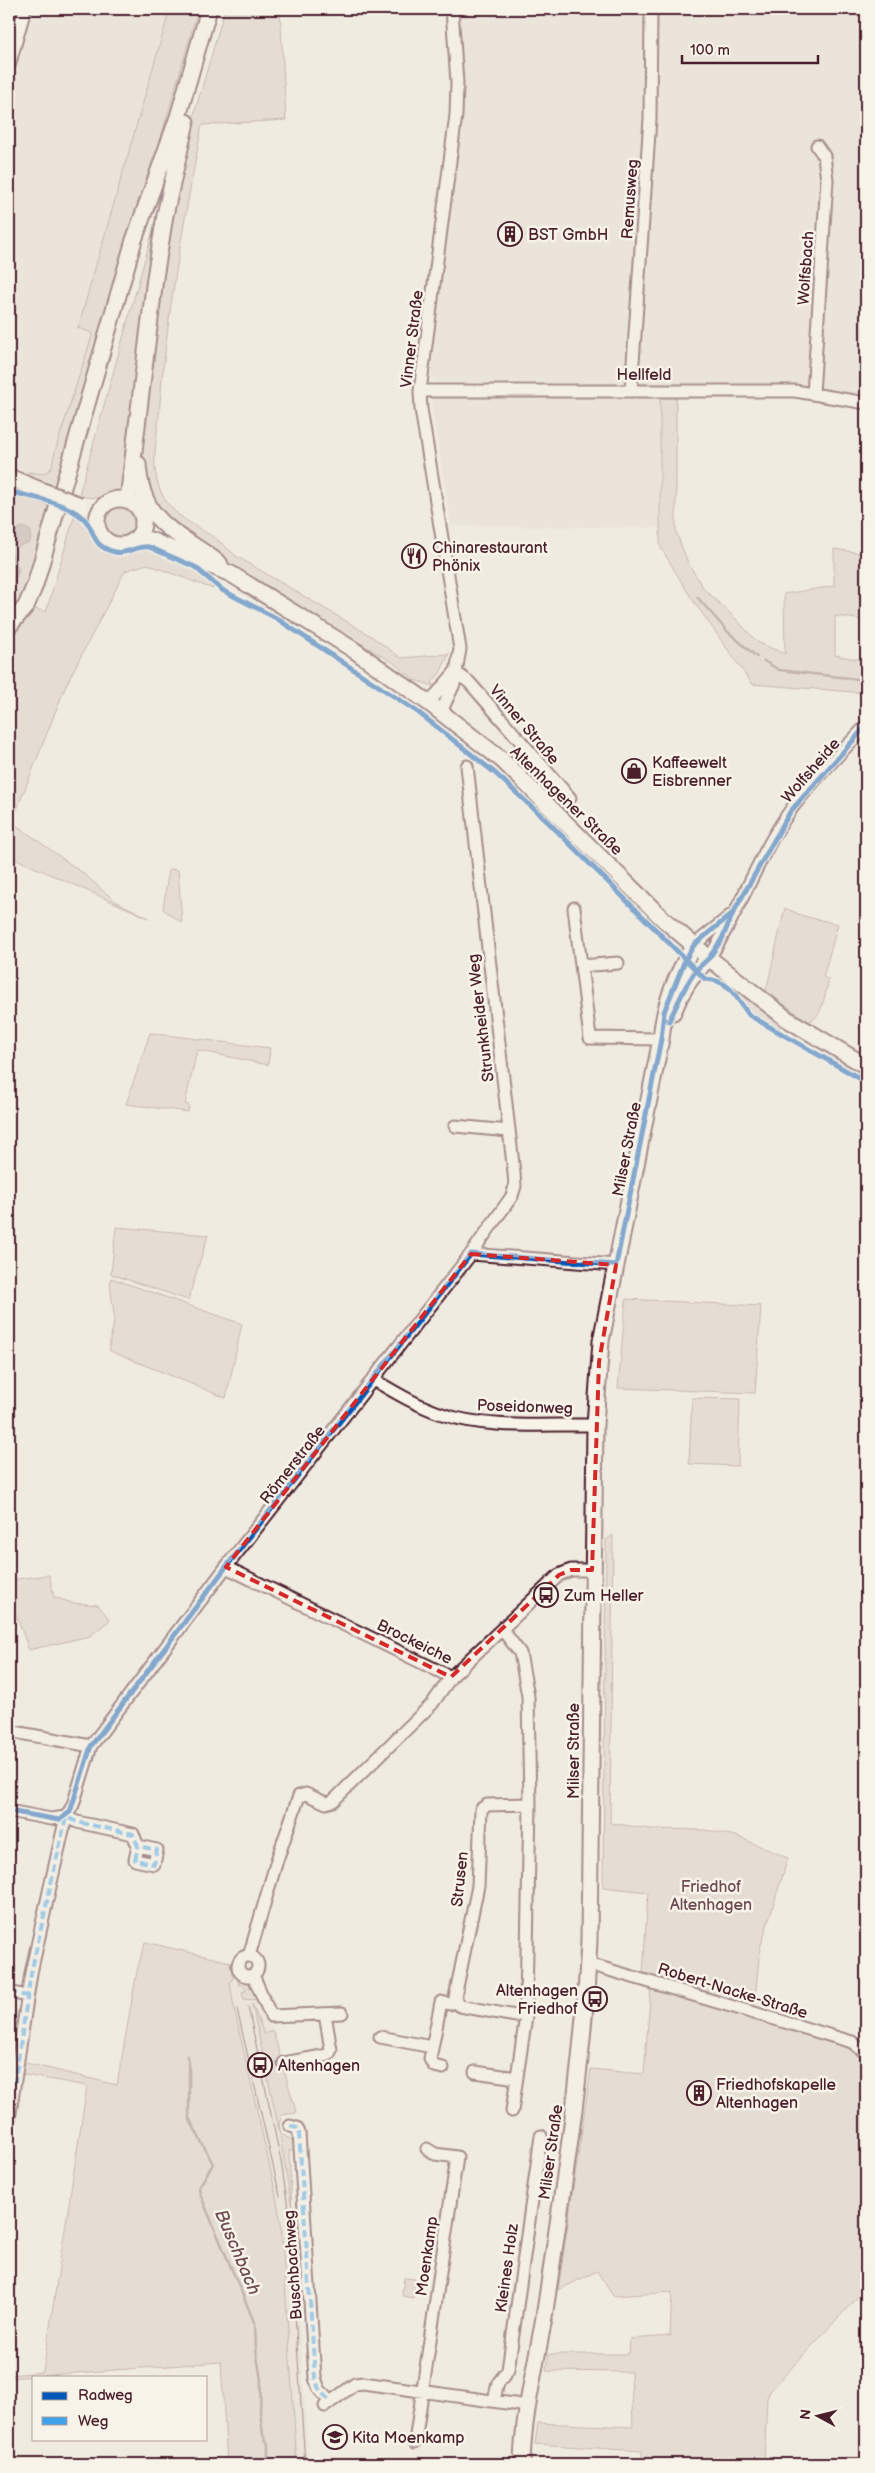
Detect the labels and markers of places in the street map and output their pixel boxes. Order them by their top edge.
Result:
building icon: BST GmbH [497,221,523,247]
place label: BST GmbH [528,226,608,245]
place label: Chinarestaurant Phönix [432,539,548,576]
restaurant icon: Chinarestaurant Phönix [401,543,427,569]
place label: Kaffeewelt Eisbrenner [652,754,732,791]
shop icon: Kaffeewelt Eisbrenner [621,758,647,784]
bus stop icon: Zum Heller [533,1582,559,1608]
place label: Zum Heller [563,1587,644,1606]
place label: Altenhagen Friedhof [496,1982,578,2019]
bus stop icon: Altenhagen Friedhof [582,1986,608,2012]
bus stop icon: Altenhagen [247,2052,273,2078]
place label: Altenhagen [278,2057,360,2076]
place label: Friedhofskapelle Altenhagen [716,2076,836,2113]
building icon: Friedhofskapelle Altenhagen [686,2080,712,2106]
school or university icon: Kita Moenkamp [322,2424,348,2450]
place label: Kita Moenkamp [352,2429,464,2448]

